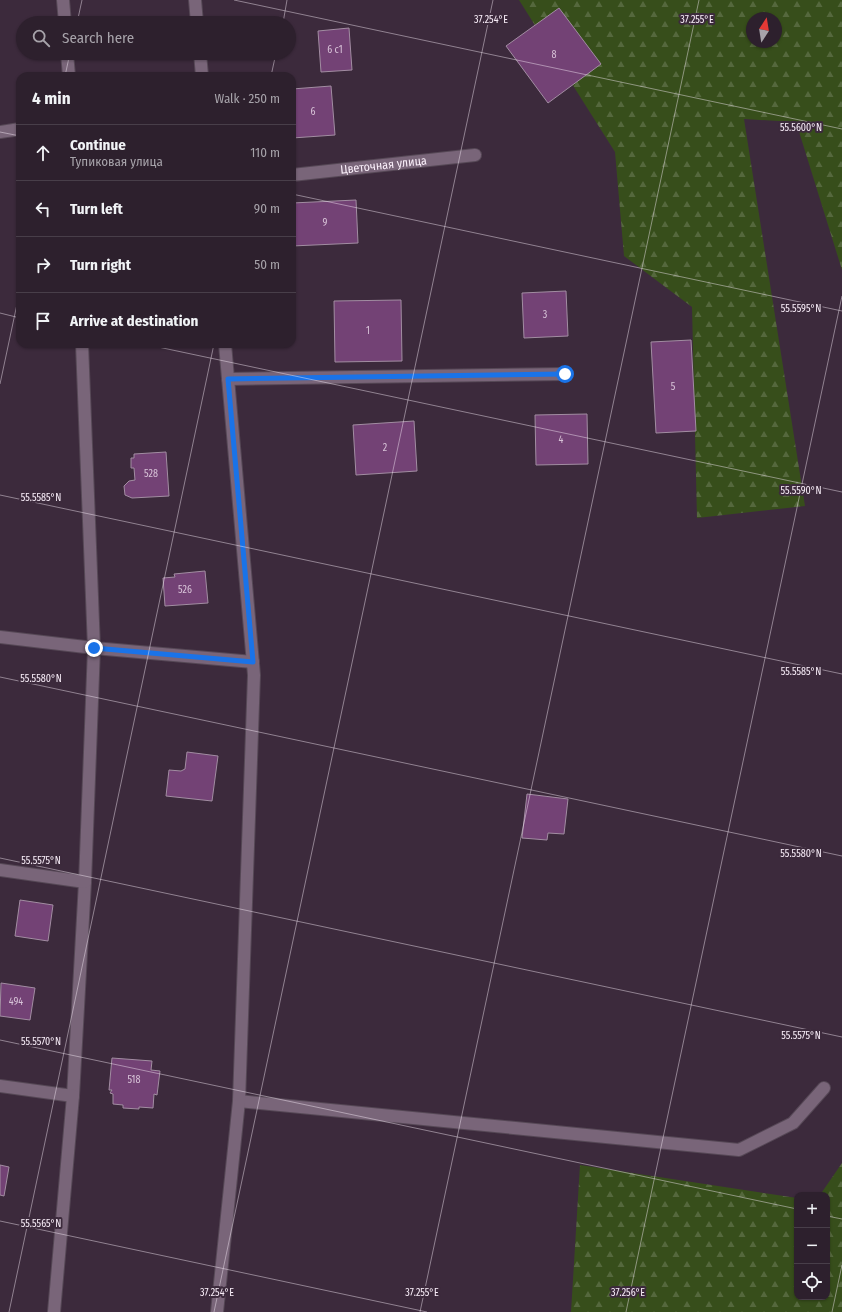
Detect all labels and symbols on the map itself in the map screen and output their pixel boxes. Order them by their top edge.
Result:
north arrow [746,12,782,48]
text: 37.254°E [474,14,508,26]
text: 37.255°E [680,14,714,26]
house number: 6 с1 [327,44,343,56]
house number: 8 [552,49,557,61]
house number: 6 [311,106,316,118]
text: 55.5600°N [780,122,822,134]
street label: Цветочная улица [339,153,428,177]
house number: 9 [323,217,328,229]
text: 55.5595°N [781,303,821,315]
house number: 3 [543,309,548,321]
house number: 1 [366,325,370,337]
route start [556,365,574,383]
house number: 5 [671,381,676,393]
house number: 4 [559,434,564,446]
house number: 2 [383,442,388,454]
house number: 528 [144,468,158,480]
text: 55.5590°N [780,485,822,497]
text: 55.5585°N [21,492,61,504]
house number: 526 [178,584,192,596]
route end [85,639,103,657]
text: 55.5585°N [781,666,821,678]
text: 55.5580°N [20,673,62,685]
text: 55.5580°N [780,848,822,860]
text: 55.5575°N [21,855,61,867]
house number: 494 [9,996,23,1008]
text: 55.5575°N [781,1030,821,1042]
text: 55.5570°N [21,1036,61,1048]
house number: 518 [128,1074,141,1086]
text: 55.5565°N [21,1218,61,1230]
text: 37.254°E [200,1287,234,1299]
text: 37.255°E [405,1287,439,1299]
text: 37.256°E [611,1287,645,1299]

